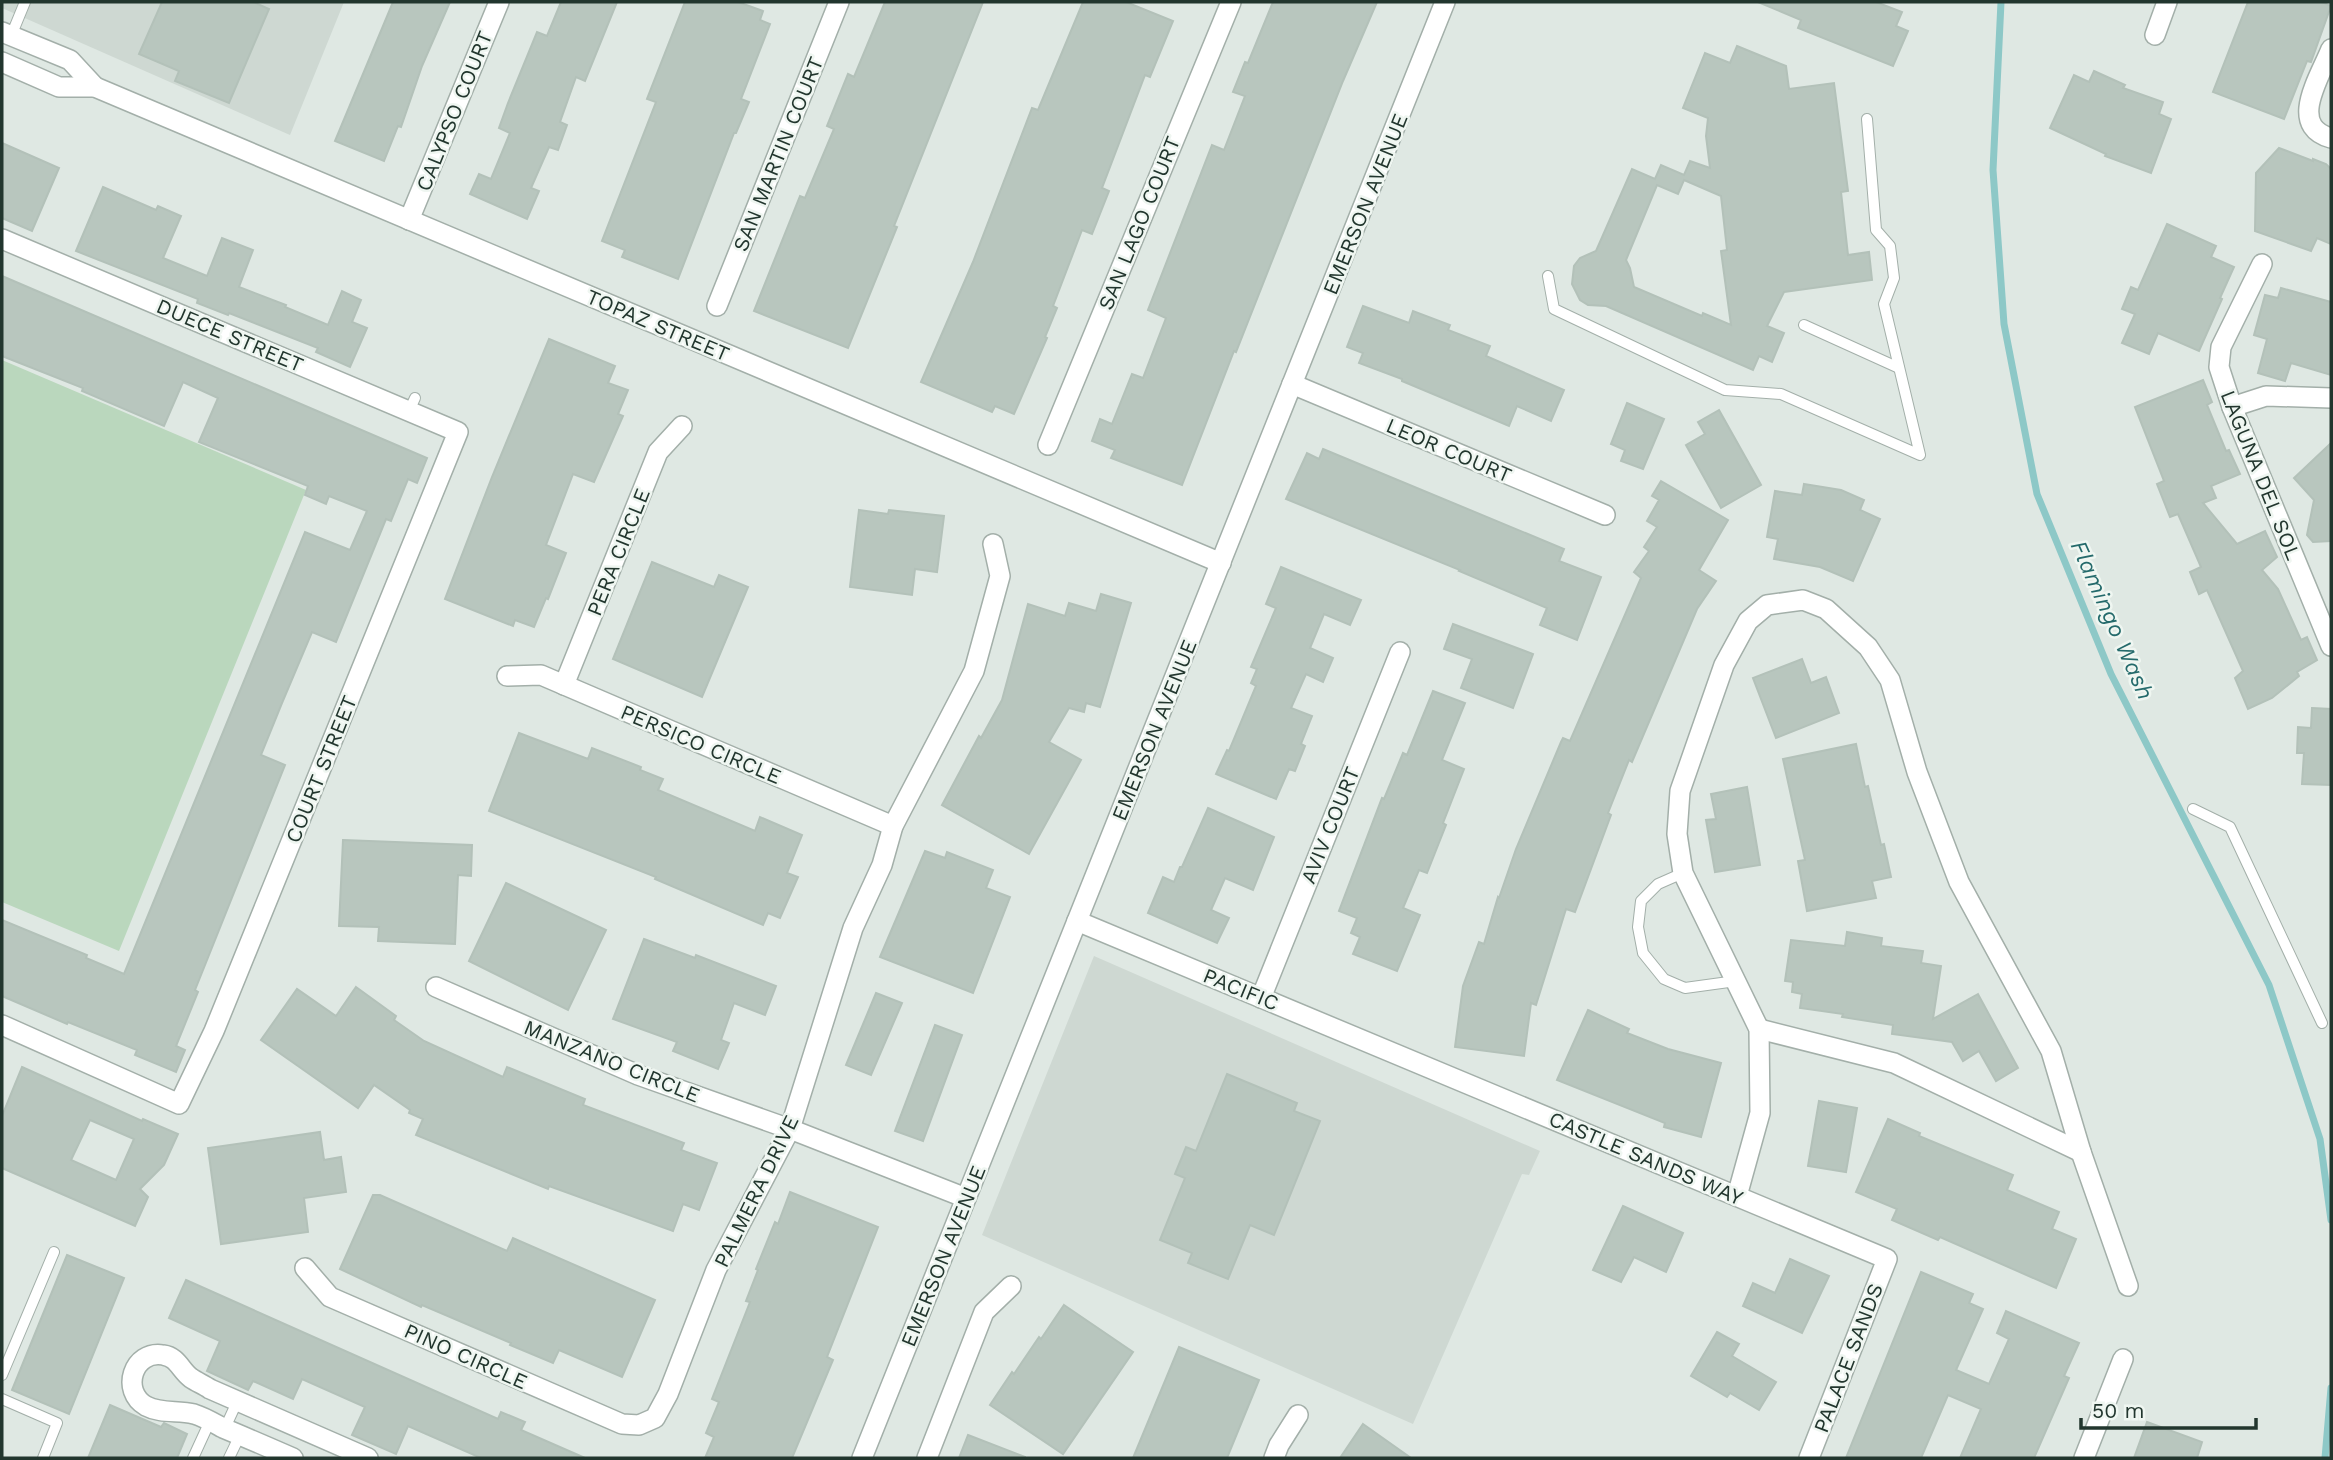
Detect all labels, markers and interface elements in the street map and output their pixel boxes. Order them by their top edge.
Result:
street label: CALYPSO COURT [411,27,498,195]
street label: SAN MARTIN COURT [728,53,829,255]
street label: EMERSON AVENUE [1317,110,1413,298]
street label: SAN LAGO COURT [1093,132,1185,313]
street label: TOPAZ STREET [583,284,734,367]
street label: DUECE STREET [153,293,307,377]
street label: LAGUNA DEL SOL [2215,386,2307,564]
street label: LEOR COURT [1383,412,1516,488]
street label: PERA CIRCLE [581,485,655,619]
water label: Flamingo Wash [2065,536,2159,704]
street label: EMERSON AVENUE [1106,636,1202,824]
street label: COURT STREET [280,691,362,846]
street label: PERSICO CIRCLE [617,699,785,789]
street label: AVIV COURT [1295,763,1365,887]
street label: PACIFIC [1200,963,1282,1015]
street label: MANZANO CIRCLE [520,1014,704,1108]
street label: CASTLE SANDS WAY [1545,1106,1747,1210]
street label: PALMERA DRIVE [708,1111,804,1271]
street label: EMERSON AVENUE [895,1162,991,1350]
street label: PALACE SANDS [1808,1280,1888,1436]
street label: PINO CIRCLE [401,1318,531,1394]
scale bar [2081,1386,2256,1430]
text: 50 m [2092,1398,2144,1423]

